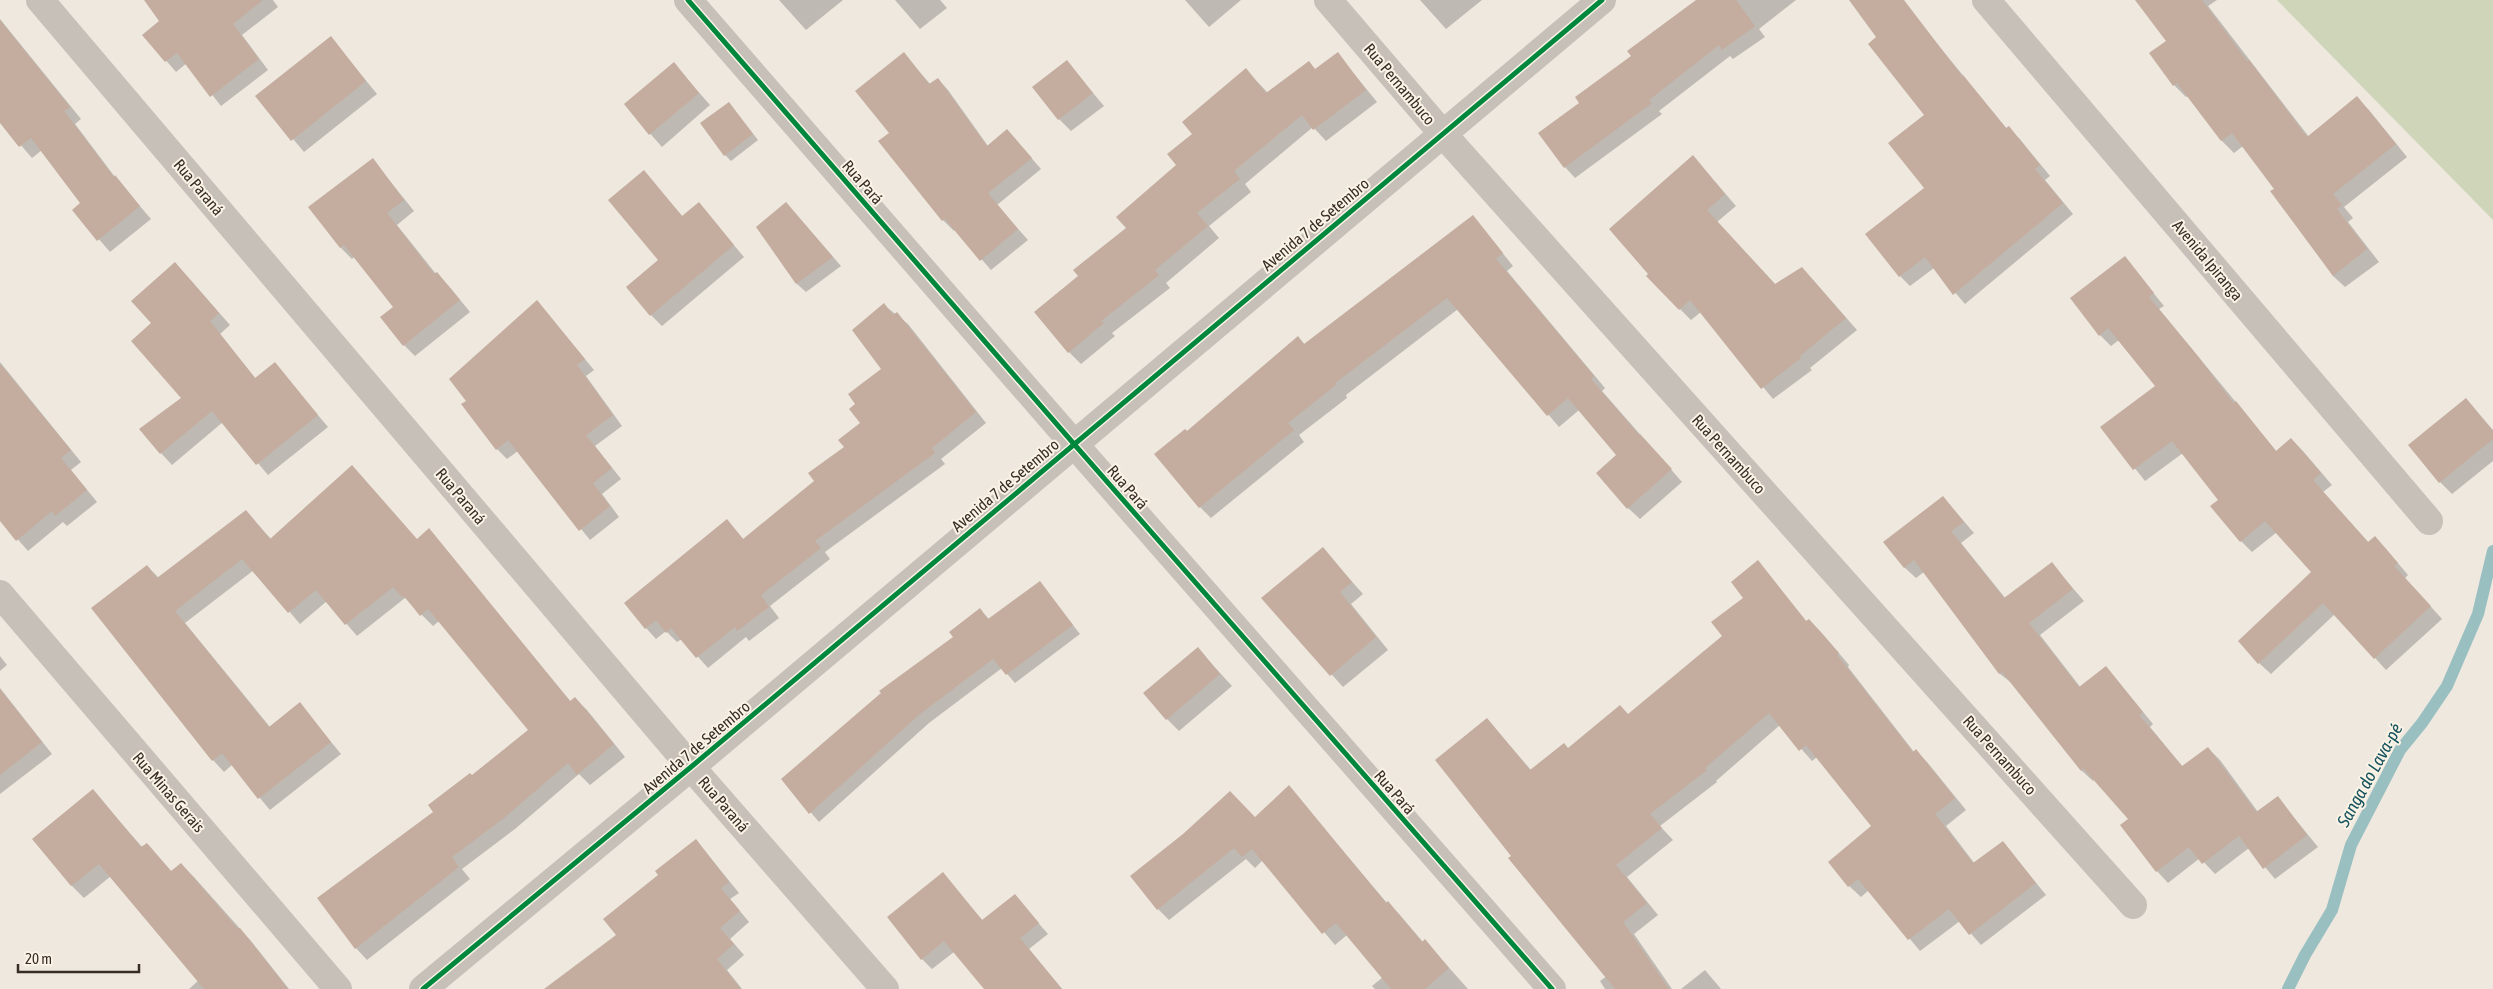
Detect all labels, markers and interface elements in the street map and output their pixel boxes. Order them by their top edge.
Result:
street label: Rua Pernambuco [1361,40,1439,128]
street label: Rua Paraná [170,155,228,219]
street label: Rua Pará [839,156,887,208]
street label: Avenida 7 de Setembro [1258,174,1372,274]
street label: Avenida Ipiranga [2168,216,2247,304]
street label: Rua Pernambuco [1689,411,1769,497]
street label: Avenida 7 de Setembro [948,435,1062,535]
street label: Rua Pará [1104,461,1152,513]
street label: Rua Paraná [432,464,490,528]
street label: Avenida 7 de Setembro [639,697,753,797]
street label: Rua Pernambuco [1960,712,2040,798]
water label: Sanga do Lava-pé [2332,719,2407,831]
street label: Rua Minas Gerais [129,748,209,836]
street label: Rua Pará [1371,766,1419,818]
street label: Rua Paraná [695,773,753,835]
scale bar [18,942,139,974]
text: 20 m [25,950,52,967]

